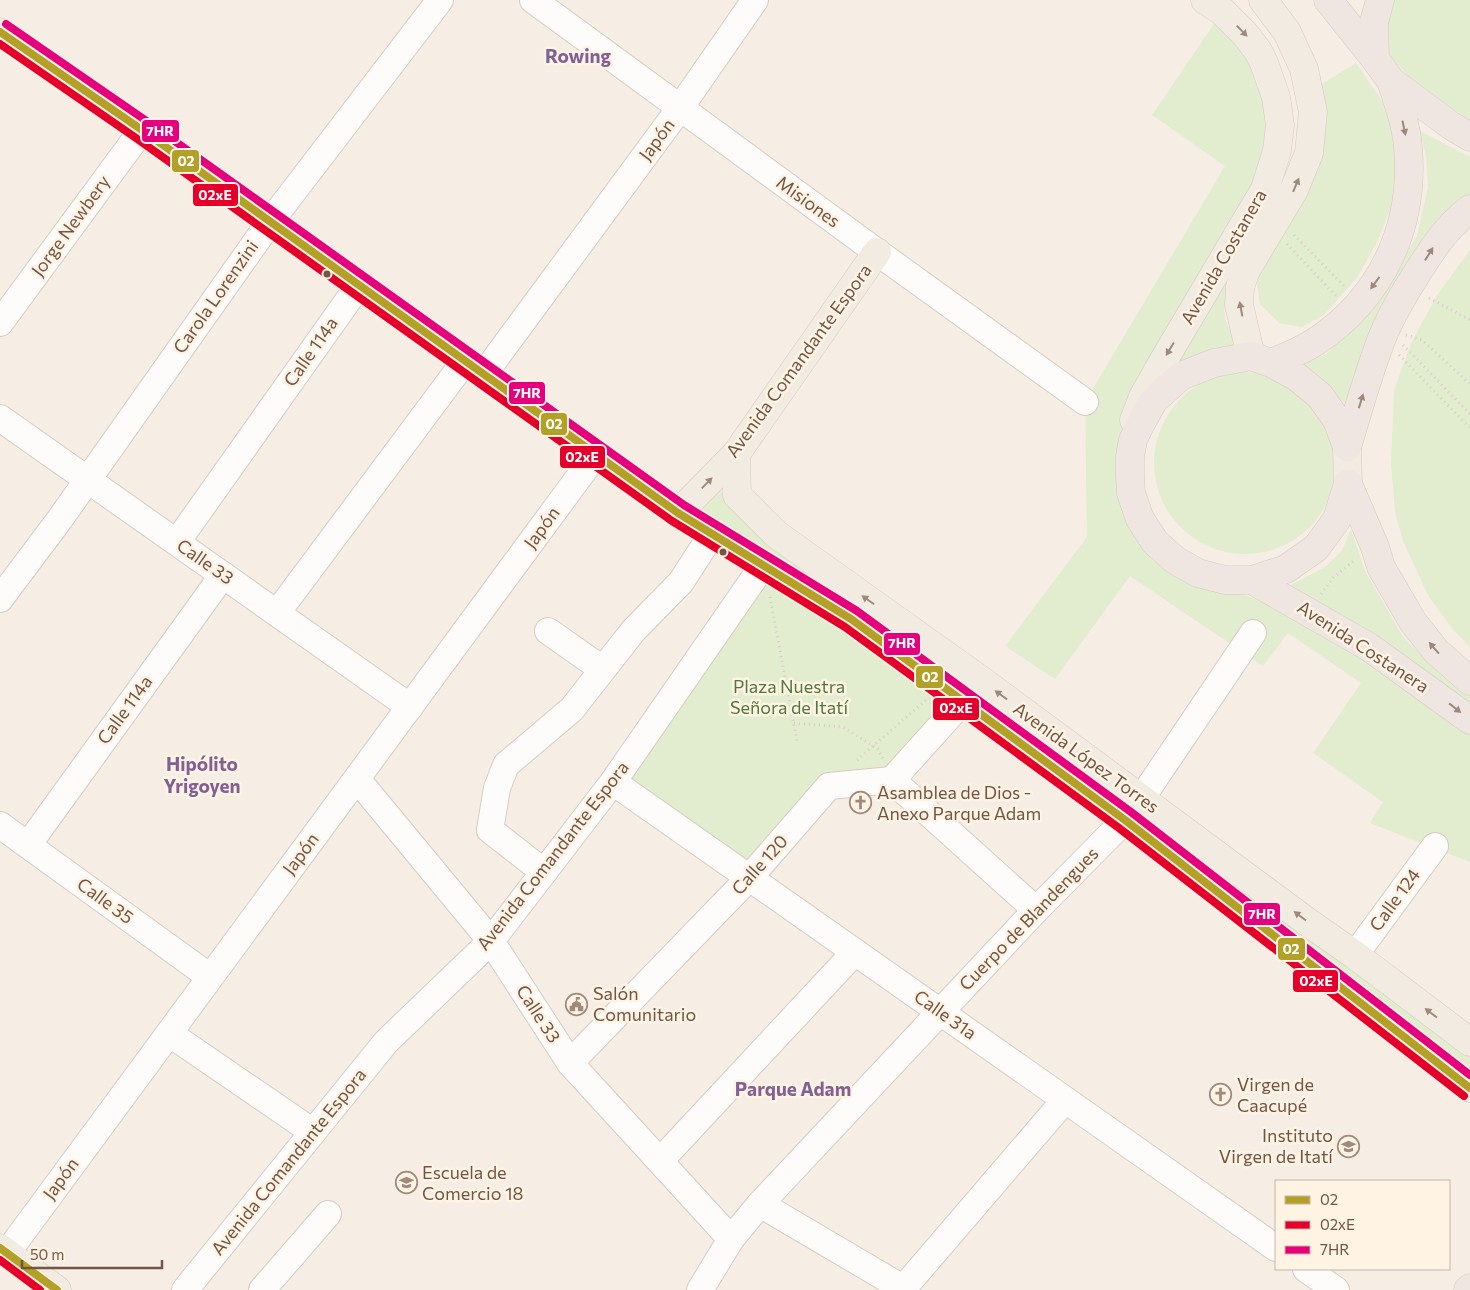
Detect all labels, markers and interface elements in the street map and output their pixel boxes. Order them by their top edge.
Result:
one-way arrow [1236,25,1248,37]
district label: Rowing [545,44,612,67]
street label: Japón [634,114,679,165]
line badge: 7HR [141,119,180,143]
one-way arrow [1401,120,1409,136]
text: 7HR [146,122,174,139]
line badge: 02 [171,149,200,173]
text: 02 [177,152,195,169]
street label: Jorge Newbery [26,171,114,280]
street label: Misiones [772,171,845,232]
one-way arrow [1292,178,1300,192]
line badge: 02xE [192,183,239,207]
street label: Avenida Costanera [1176,185,1271,328]
text: 02xE [198,186,232,203]
street label: Carola Lorenzini [168,236,262,357]
one-way arrow [1424,248,1434,261]
street label: Avenida Comandante Espora [721,259,876,461]
unlabelled marker [322,269,332,279]
one-way arrow [1370,276,1380,290]
one-way arrow [1237,300,1245,316]
street label: Calle 114a [278,313,342,390]
one-way arrow [1166,342,1175,355]
line badge: 7HR [508,381,546,405]
text: 7HR [513,384,541,401]
one-way arrow [1357,393,1365,408]
line badge: 02 [540,412,568,436]
text: 02 [545,415,563,432]
line badge: 02xE [559,445,606,469]
text: 02xE [565,448,599,465]
one-way arrow [701,478,713,490]
street label: Japón [519,502,564,553]
street label: Calle 33 [173,534,238,589]
unlabelled marker [718,547,728,557]
street label: Avenida Costanera [1294,595,1433,697]
one-way arrow [862,596,875,606]
line badge: 7HR [883,632,921,656]
text: 7HR [888,634,916,651]
one-way arrow [1429,642,1440,654]
line badge: 02 [915,665,944,689]
text: 02 [921,668,939,685]
street label: Calle 114a [92,671,156,748]
park label: Plaza Nuestra Señora de Itatí [730,675,849,718]
one-way arrow [994,690,1008,700]
line badge: 02xE [932,697,980,721]
street label: Avenida López Torres [1009,697,1164,817]
text: 02xE [939,699,973,716]
one-way arrow [1449,703,1462,714]
district label: Hipólito Yrigoyen [163,752,241,797]
street label: Avenida Comandante Espora [472,756,633,954]
place label: Asamblea de Dios - Anexo Parque Adam [877,781,1041,824]
church icon: Asamblea de Dios - Anexo Parque Adam [849,791,873,815]
street label: Japón [277,828,323,879]
street label: Calle 120 [727,830,792,899]
street label: Cuerpo de Blandengues [954,842,1102,995]
street label: Calle 124 [1364,864,1424,935]
street label: Calle 35 [73,872,138,928]
line badge: 7HR [1243,902,1281,926]
text: 7HR [1248,905,1276,922]
one-way arrow [1294,911,1307,922]
line badge: 02 [1277,937,1306,961]
text: 02 [1282,940,1300,957]
line badge: 02xE [1292,969,1339,993]
text: 02xE [1299,972,1333,989]
street label: Calle 33 [512,980,566,1046]
place label: Salón Comunitario [593,982,696,1025]
street label: Calle 31a [910,985,981,1044]
public building icon: Salón Comunitario [565,992,589,1016]
one-way arrow [1425,1007,1438,1018]
street label: Avenida Comandante Espora [206,1064,370,1259]
place label: Virgen de Caacupé [1237,1073,1314,1116]
district label: Parque Adam [735,1077,851,1100]
church icon: Virgen de Caacupé [1209,1083,1233,1107]
place label: Instituto Virgen de Itatí [1219,1124,1334,1167]
school or university icon: Instituto Virgen de Itatí [1337,1134,1361,1158]
street label: Japón [38,1153,83,1204]
place label: Escuela de Comercio 18 [422,1161,524,1204]
school or university icon: Escuela de Comercio 18 [394,1171,418,1195]
legend [1275,1180,1450,1270]
text: 02 [1320,1190,1338,1208]
text: 02xE [1320,1215,1355,1233]
scale bar [22,1238,162,1270]
text: 7HR [1320,1240,1349,1258]
text: 50 m [30,1245,64,1263]

